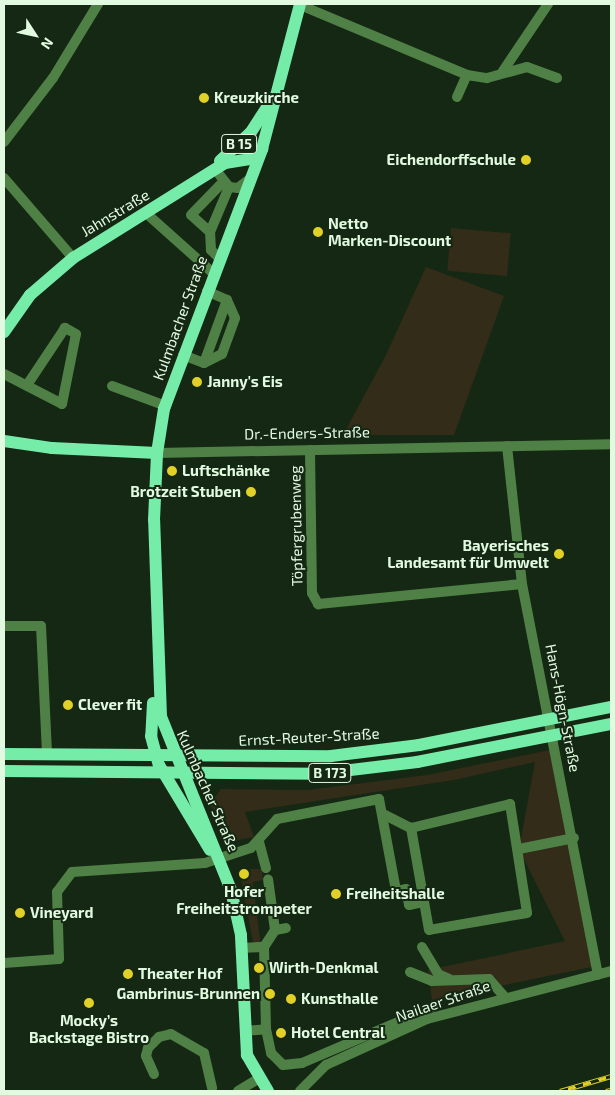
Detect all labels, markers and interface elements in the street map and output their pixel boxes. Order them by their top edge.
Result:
north arrow [10,10,60,60]
text: N [38,35,58,53]
place label: Kreuzkirche [214,89,299,107]
marker: Kreuzkirche [198,92,210,104]
road number: B 15 [220,132,258,156]
place label: Eichendorffschule [387,151,516,169]
marker: Eichendorffschule [520,154,532,166]
street label: Jahnstraße [78,186,152,240]
place label: Netto Marken-Discount [328,214,451,249]
marker: Netto Marken-Discount [312,226,324,238]
street label: Kulmbacher Straße [149,253,211,383]
place label: Janny's Eis [207,373,283,391]
marker: Janny's Eis [191,376,203,388]
street label: Dr.-Enders-Straße [244,423,370,443]
place label: Luftschänke [182,462,270,480]
marker: Luftschänke [166,465,178,477]
street label: Töpfergrubenweg [286,465,306,587]
place label: Brotzeit Stuben [130,483,241,501]
marker: Brotzeit Stuben [245,486,257,498]
place label: Bayerisches Landesamt für Umwelt [387,536,549,571]
marker: Bayerisches Landesamt für Umwelt [553,548,565,560]
street label: Hans-Högn-Straße [542,642,584,774]
place label: Clever fit [78,696,143,714]
marker: Clever fit [62,699,74,711]
street label: Ernst-Reuter-Straße [238,724,380,750]
street label: Kulmbacher Straße [173,727,243,855]
road number: B 173 [308,761,352,784]
marker: Hofer Freiheitstrompeter [238,868,250,880]
place label: Hofer Freiheitstrompeter [176,882,312,917]
place label: Freiheitshalle [346,885,445,903]
marker: Freiheitshalle [330,888,342,900]
place label: Vineyard [30,904,93,922]
marker: Vineyard [14,907,26,919]
place label: Wirth-Denkmal [269,959,378,977]
marker: Wirth-Denkmal [253,962,265,974]
place label: Theater Hof [138,965,223,983]
marker: Theater Hof [122,968,134,980]
street label: Nailaer Straße [393,976,493,1026]
place label: Gambrinus-Brunnen [117,985,260,1003]
marker: Gambrinus-Brunnen [264,988,276,1000]
place label: Kunsthalle [301,990,378,1008]
marker: Kunsthalle [285,993,297,1005]
marker: Mocky’s Backstage Bistro [83,997,95,1009]
place label: Mocky’s Backstage Bistro [29,1011,149,1046]
place label: Hotel Central [291,1024,385,1042]
marker: Hotel Central [275,1027,287,1039]

